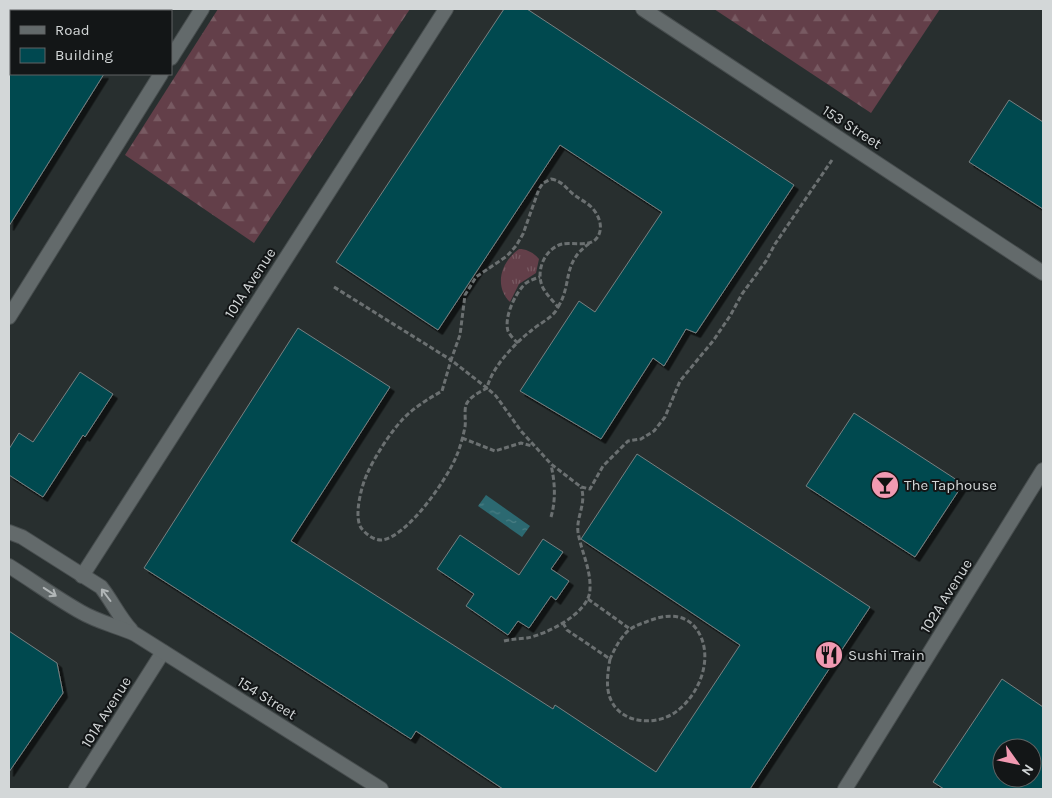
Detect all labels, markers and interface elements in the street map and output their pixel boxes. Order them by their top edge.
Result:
legend [10,10,172,75]
text: Road [55,21,90,39]
text: Building [55,46,113,64]
street label: 153 Street [819,101,885,153]
street label: 101A Avenue [221,244,279,322]
bar icon: The Taphouse [870,470,900,500]
place label: The Taphouse [904,476,997,494]
street label: 102A Avenue [916,556,976,636]
one-way arrow [42,587,56,597]
one-way arrow [101,589,112,602]
restaurant icon: Sushi Train [814,640,844,670]
place label: Sushi Train [848,646,925,664]
street label: 101A Avenue [77,673,135,751]
street label: 154 Street [234,673,300,723]
north arrow [992,738,1042,788]
text: N [1018,761,1037,779]

